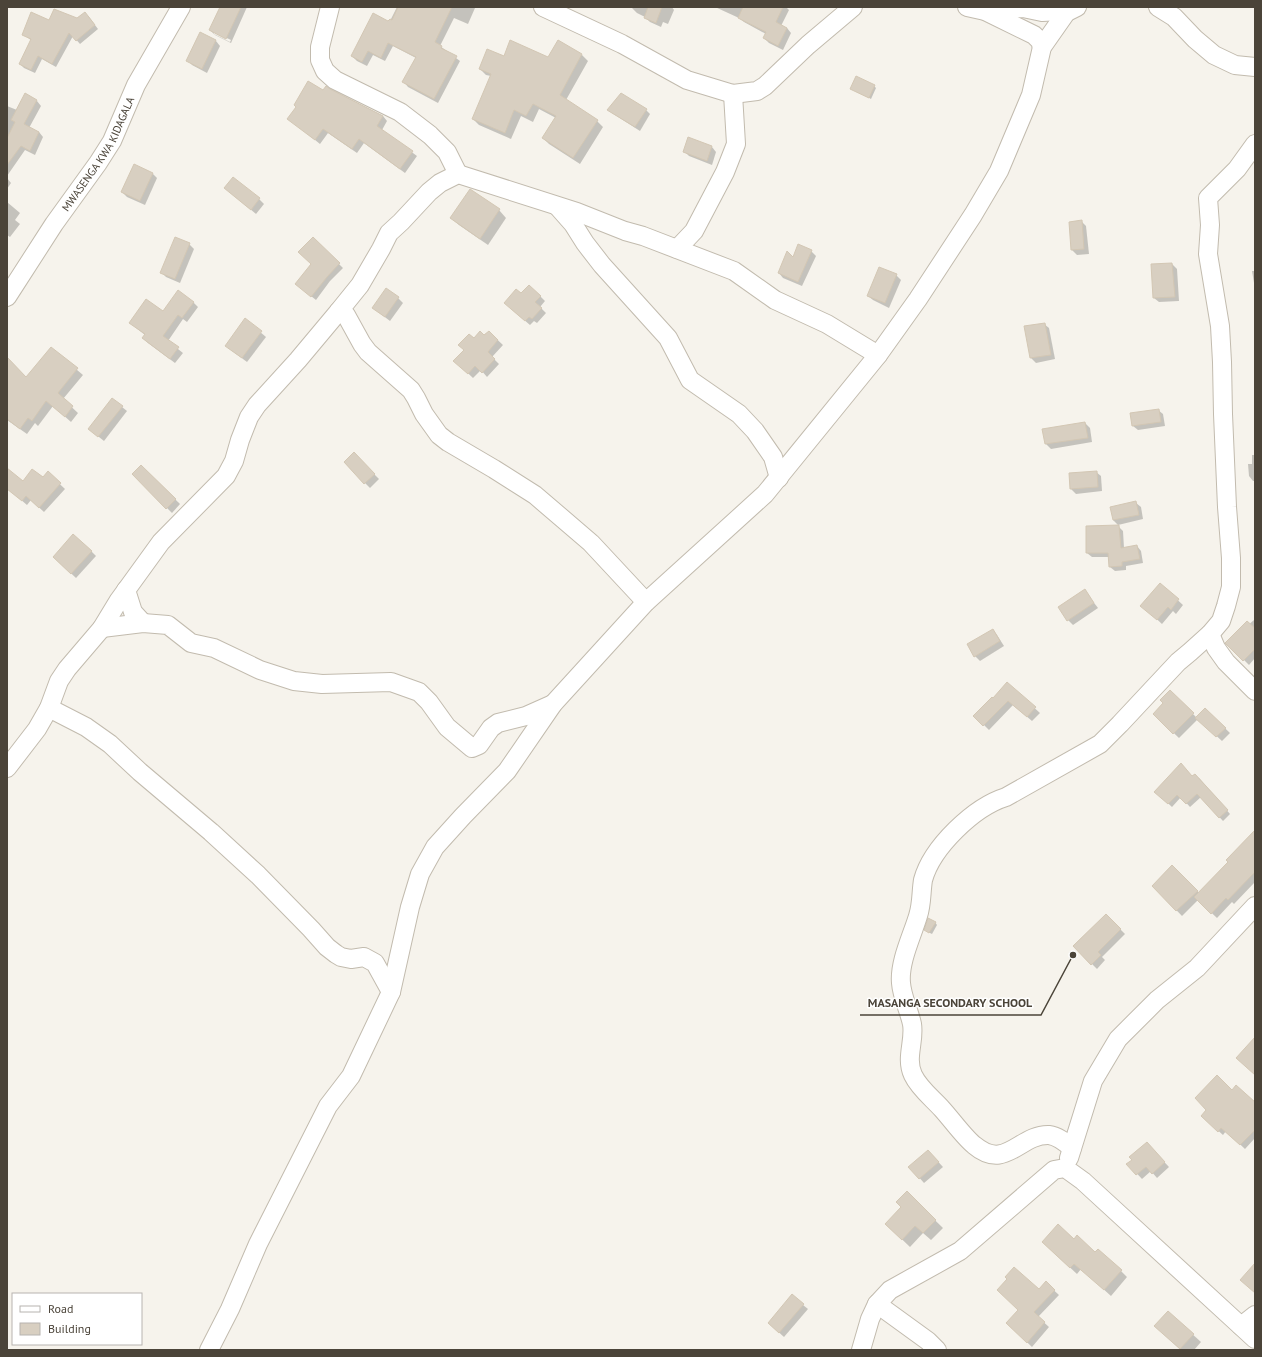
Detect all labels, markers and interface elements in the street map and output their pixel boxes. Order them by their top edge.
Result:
street label: MWASENGA KWA KIDAGALA [58,94,137,214]
callout: MASANGA SECONDARY SCHOOL [860,991,1041,1015]
text: MASANGA SECONDARY SCHOOL [868,995,1033,1010]
legend [12,1293,142,1345]
text: Road [48,1301,73,1316]
text: Building [48,1321,91,1336]

